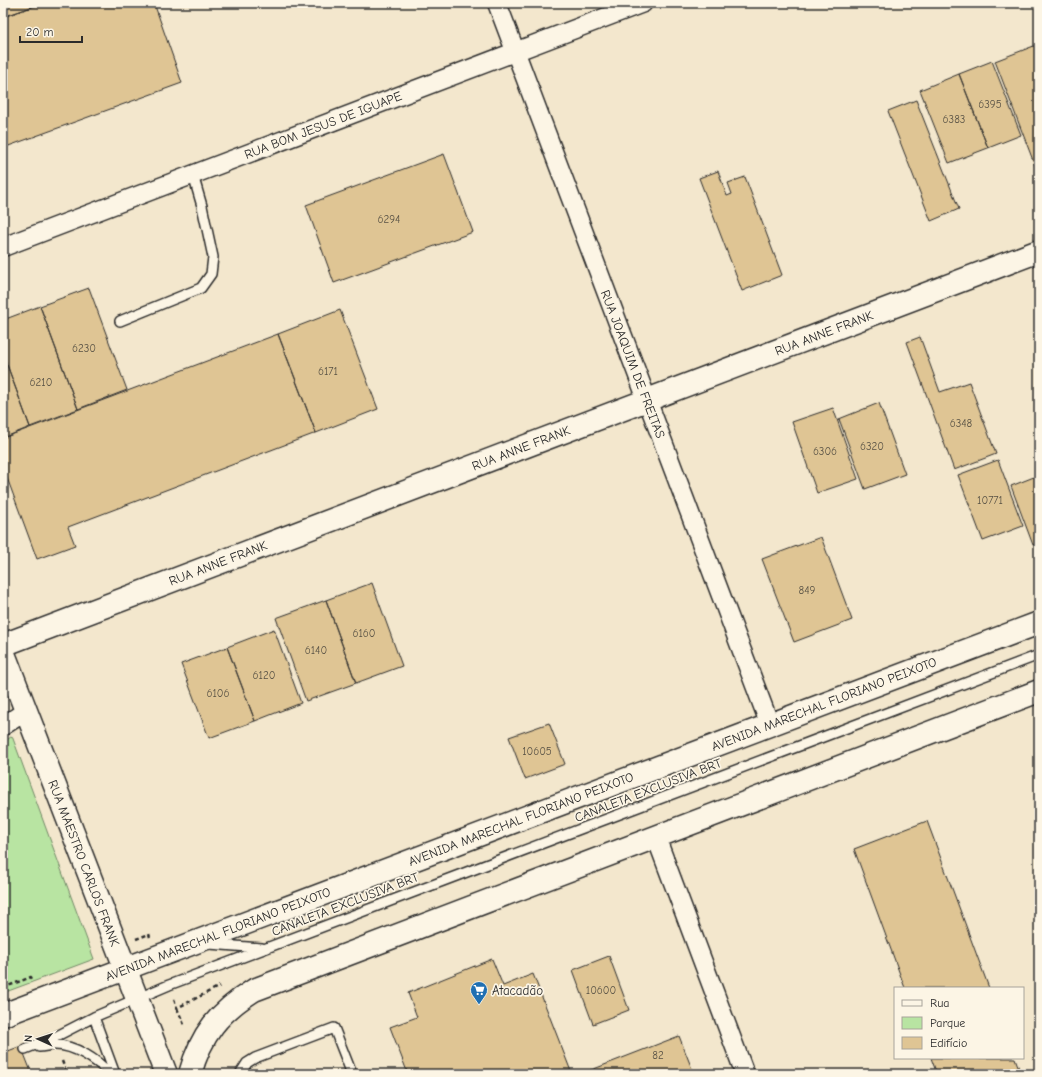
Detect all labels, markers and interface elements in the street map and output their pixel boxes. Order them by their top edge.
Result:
scale bar [20,18,82,44]
text: 20 m [26,25,54,39]
street label: RUA BOM JESUS DE IGUAPE [242,88,404,162]
house number: 6395 [978,98,1002,111]
house number: 6383 [943,113,965,126]
house number: 6294 [378,213,400,226]
street label: RUA JOAQUIM DE FREITAS [598,288,668,440]
street label: RUA ANNE FRANK [773,307,876,359]
house number: 6230 [72,342,96,355]
house number: 6171 [318,365,338,378]
house number: 6210 [30,376,52,389]
house number: 6348 [950,417,973,430]
street label: RUA ANNE FRANK [470,422,573,474]
house number: 6320 [860,440,884,453]
house number: 6306 [813,445,837,458]
house number: 10771 [977,494,1003,507]
street label: RUA ANNE FRANK [167,537,270,589]
house number: 849 [799,584,816,597]
house number: 6160 [353,627,375,640]
house number: 6140 [305,644,327,657]
street label: AVENIDA MARECHAL FLORIANO PEIXOTO [709,654,939,754]
house number: 6120 [253,669,275,682]
house number: 6106 [207,687,230,700]
house number: 10605 [522,745,552,758]
street label: CANALETA EXCLUSIVA BRT [572,755,724,825]
street label: AVENIDA MARECHAL FLORIANO PEIXOTO [406,769,636,869]
street label: RUA MAESTRO CARLOS FRANK [45,778,123,949]
street label: CANALETA EXCLUSIVA BRT [269,869,421,939]
street label: AVENIDA MARECHAL FLORIANO PEIXOTO [103,884,333,984]
supermarket icon: Atacadão [469,980,489,1005]
place label: Atacadão [492,983,543,998]
house number: 10600 [586,984,616,997]
legend [894,987,1024,1059]
text: Rua [930,996,949,1010]
text: Parque [930,1016,965,1030]
north arrow [18,1019,58,1059]
text: N [22,1035,35,1042]
text: Edifício [930,1036,967,1050]
house number: 82 [652,1049,664,1062]

